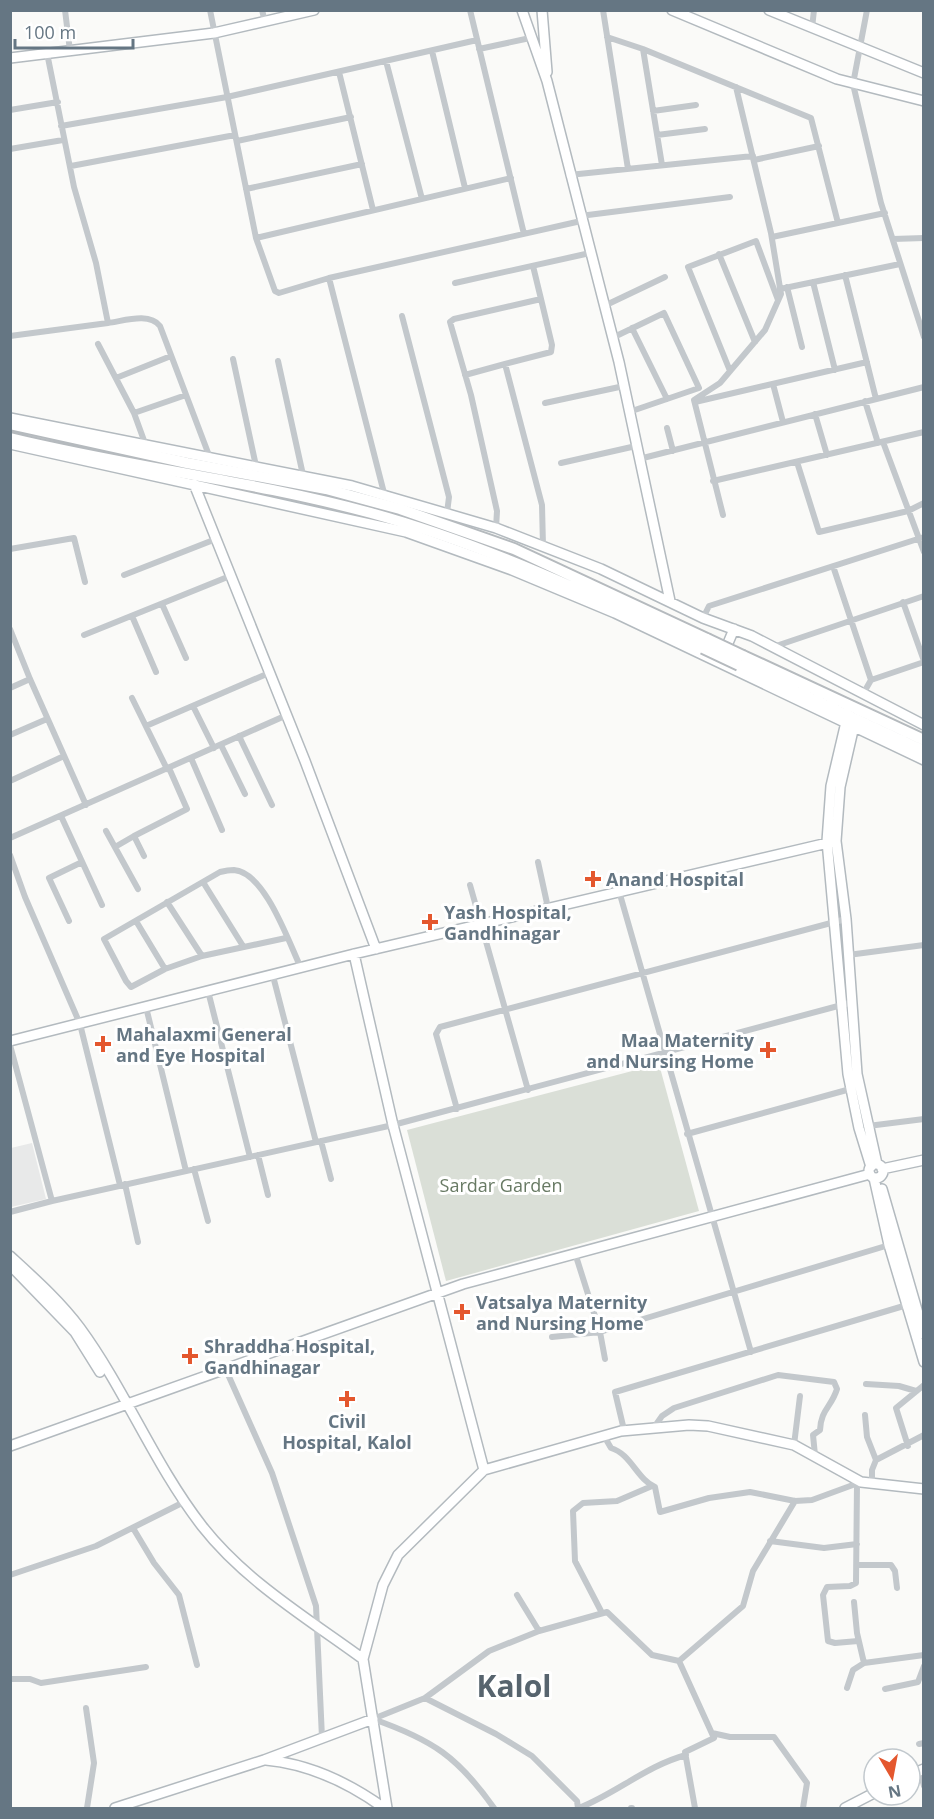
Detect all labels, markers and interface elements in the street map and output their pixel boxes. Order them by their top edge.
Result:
scale bar [15,12,134,50]
text: 100 m [24,20,76,44]
place label: Anand Hospital [606,867,744,891]
marker: Anand Hospital [584,870,602,888]
place label: Yash Hospital, Gandhinagar [444,900,572,945]
marker: Yash Hospital, Gandhinagar [421,913,439,931]
place label: Mahalaxmi General and Eye Hospital [116,1022,292,1067]
place label: Maa Maternity and Nursing Home [586,1028,755,1073]
marker: Mahalaxmi General and Eye Hospital [94,1035,112,1053]
marker: Maa Maternity and Nursing Home [759,1041,777,1059]
park label: Sardar Garden [440,1173,562,1197]
place label: Vatsalya Maternity and Nursing Home [476,1290,648,1335]
marker: Vatsalya Maternity and Nursing Home [453,1303,471,1321]
place label: Shraddha Hospital, Gandhinagar [204,1334,375,1379]
marker: Shraddha Hospital, Gandhinagar [181,1347,199,1365]
marker: Civil Hospital, Kalol [338,1390,356,1408]
place label: Civil Hospital, Kalol [282,1409,412,1454]
district label: Kalol [477,1665,551,1706]
north arrow [862,1747,922,1807]
text: N [886,1780,903,1804]

